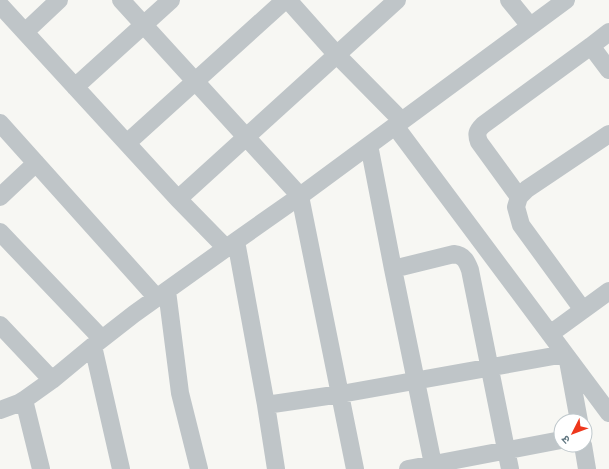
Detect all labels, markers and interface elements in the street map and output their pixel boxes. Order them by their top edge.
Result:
north arrow [553,413,593,453]
text: उ [557,432,574,447]

